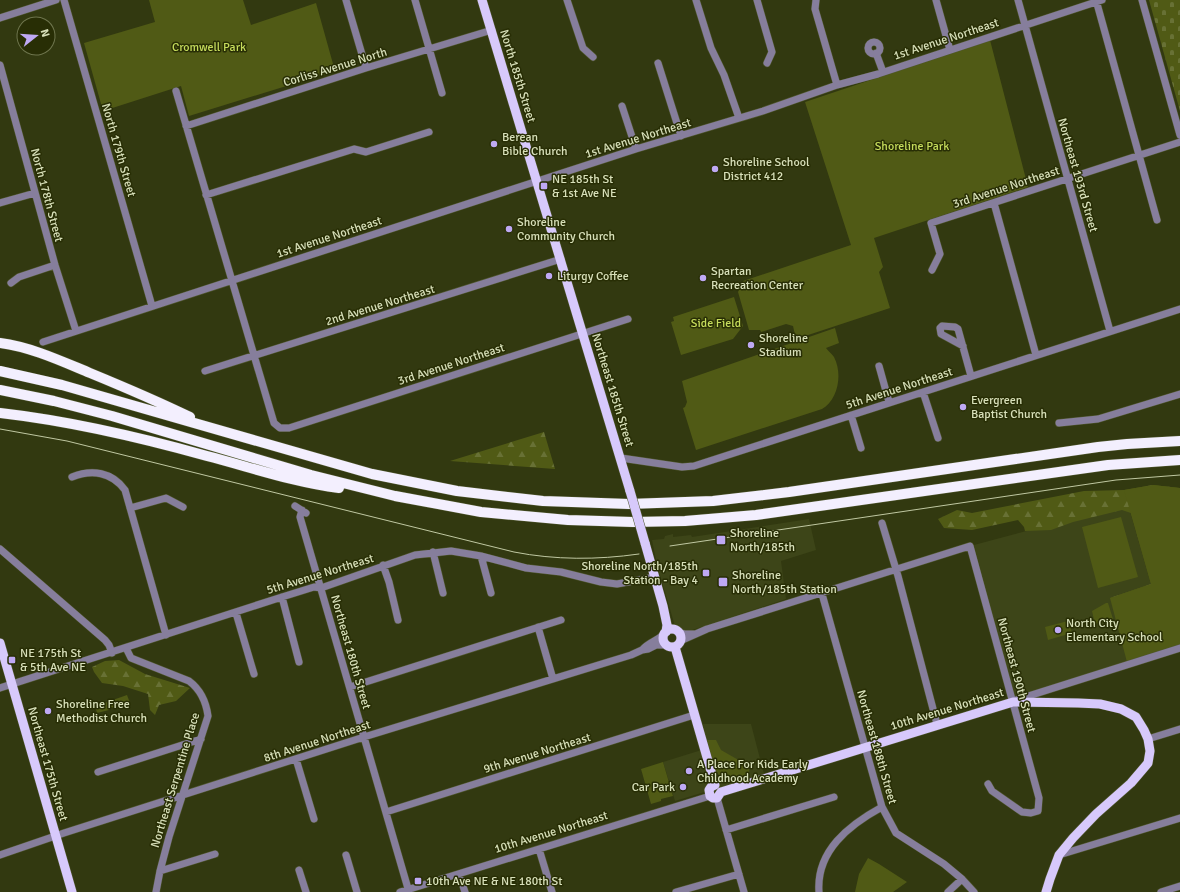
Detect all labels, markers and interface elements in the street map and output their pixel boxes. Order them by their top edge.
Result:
street label: 1st Avenue Northeast [891,15,1001,64]
north arrow [16,16,56,56]
text: N [38,28,52,39]
street label: North 185th Street [496,28,539,124]
park label: Cromwell Park [172,40,246,55]
street label: Corliss Avenue North [281,45,389,90]
street label: North 179th Street [98,102,139,199]
street label: 1st Avenue Northeast [583,115,693,162]
street label: Northeast 193rd Street [1054,116,1101,234]
place label: Berean Bible Church [502,130,568,159]
marker: Berean Bible Church [489,139,499,149]
park label: Shoreline Park [875,139,949,154]
street label: North 178th Street [27,147,66,244]
place label: Shoreline School District 412 [723,155,810,184]
street label: 3rd Avenue Northeast [951,163,1061,212]
marker: Shoreline School District 412 [710,164,720,174]
place label: NE 185th St & 1st Ave NE [552,172,617,201]
marker: NE 185th St & 1st Ave NE [539,181,549,191]
street label: 1st Avenue Northeast [274,213,384,262]
place label: Shoreline Community Church [517,215,615,244]
marker: Shoreline Community Church [504,224,514,234]
place label: Spartan Recreation Center [711,264,804,293]
place label: Liturgy Coffee [557,269,629,284]
marker: Liturgy Coffee [544,271,554,281]
marker: Spartan Recreation Center [698,273,708,283]
street label: 2nd Avenue Northeast [324,282,437,329]
park label: Side Field [691,316,741,331]
place label: Shoreline Stadium [759,331,808,360]
street label: Northeast 185th Street [588,332,637,449]
street label: 3rd Avenue Northeast [396,340,506,389]
marker: Shoreline Stadium [746,340,756,350]
street label: 5th Avenue Northeast [844,364,954,413]
place label: Evergreen Baptist Church [971,393,1047,422]
marker: Evergreen Baptist Church [958,402,968,412]
place label: Shoreline North/185th [730,526,795,555]
marker: Shoreline North/185th [715,534,727,546]
street label: 5th Avenue Northeast [265,551,376,598]
place label: Shoreline North/185th Station - Bay 4 [581,559,699,588]
marker: Shoreline North/185th Station - Bay 4 [701,568,711,578]
place label: Shoreline North/185th Station [732,568,837,597]
marker: Shoreline North/185th Station [717,576,729,588]
street label: Northeast 180th Street [327,593,374,711]
street label: Northeast 190th Street [994,616,1039,734]
place label: North City Elementary School [1066,616,1163,645]
marker: North City Elementary School [1053,625,1063,635]
place label: NE 175th St & 5th Ave NE [20,646,86,675]
marker: NE 175th St & 5th Ave NE [7,655,17,665]
street label: 10th Avenue Northeast [889,685,1006,734]
street label: Northeast 188th Street [853,688,900,806]
place label: Shoreline Free Methodist Church [56,697,147,726]
street label: Northeast 175th Street [24,705,71,823]
marker: Shoreline Free Methodist Church [43,706,53,716]
street label: Northeast Serpentine Place [148,711,203,850]
street label: 8th Avenue Northeast [262,717,372,766]
street label: 9th Avenue Northeast [482,730,593,777]
place label: A Place For Kids Early Childhood Academy [697,757,808,786]
marker: A Place For Kids Early Childhood Academy [684,766,694,776]
place label: Car Park [632,780,675,795]
marker: Car Park [678,782,688,792]
street label: 10th Avenue Northeast [493,808,610,857]
place label: 10th Ave NE & NE 180th St [426,874,562,889]
marker: 10th Ave NE & NE 180th St [413,876,423,886]

